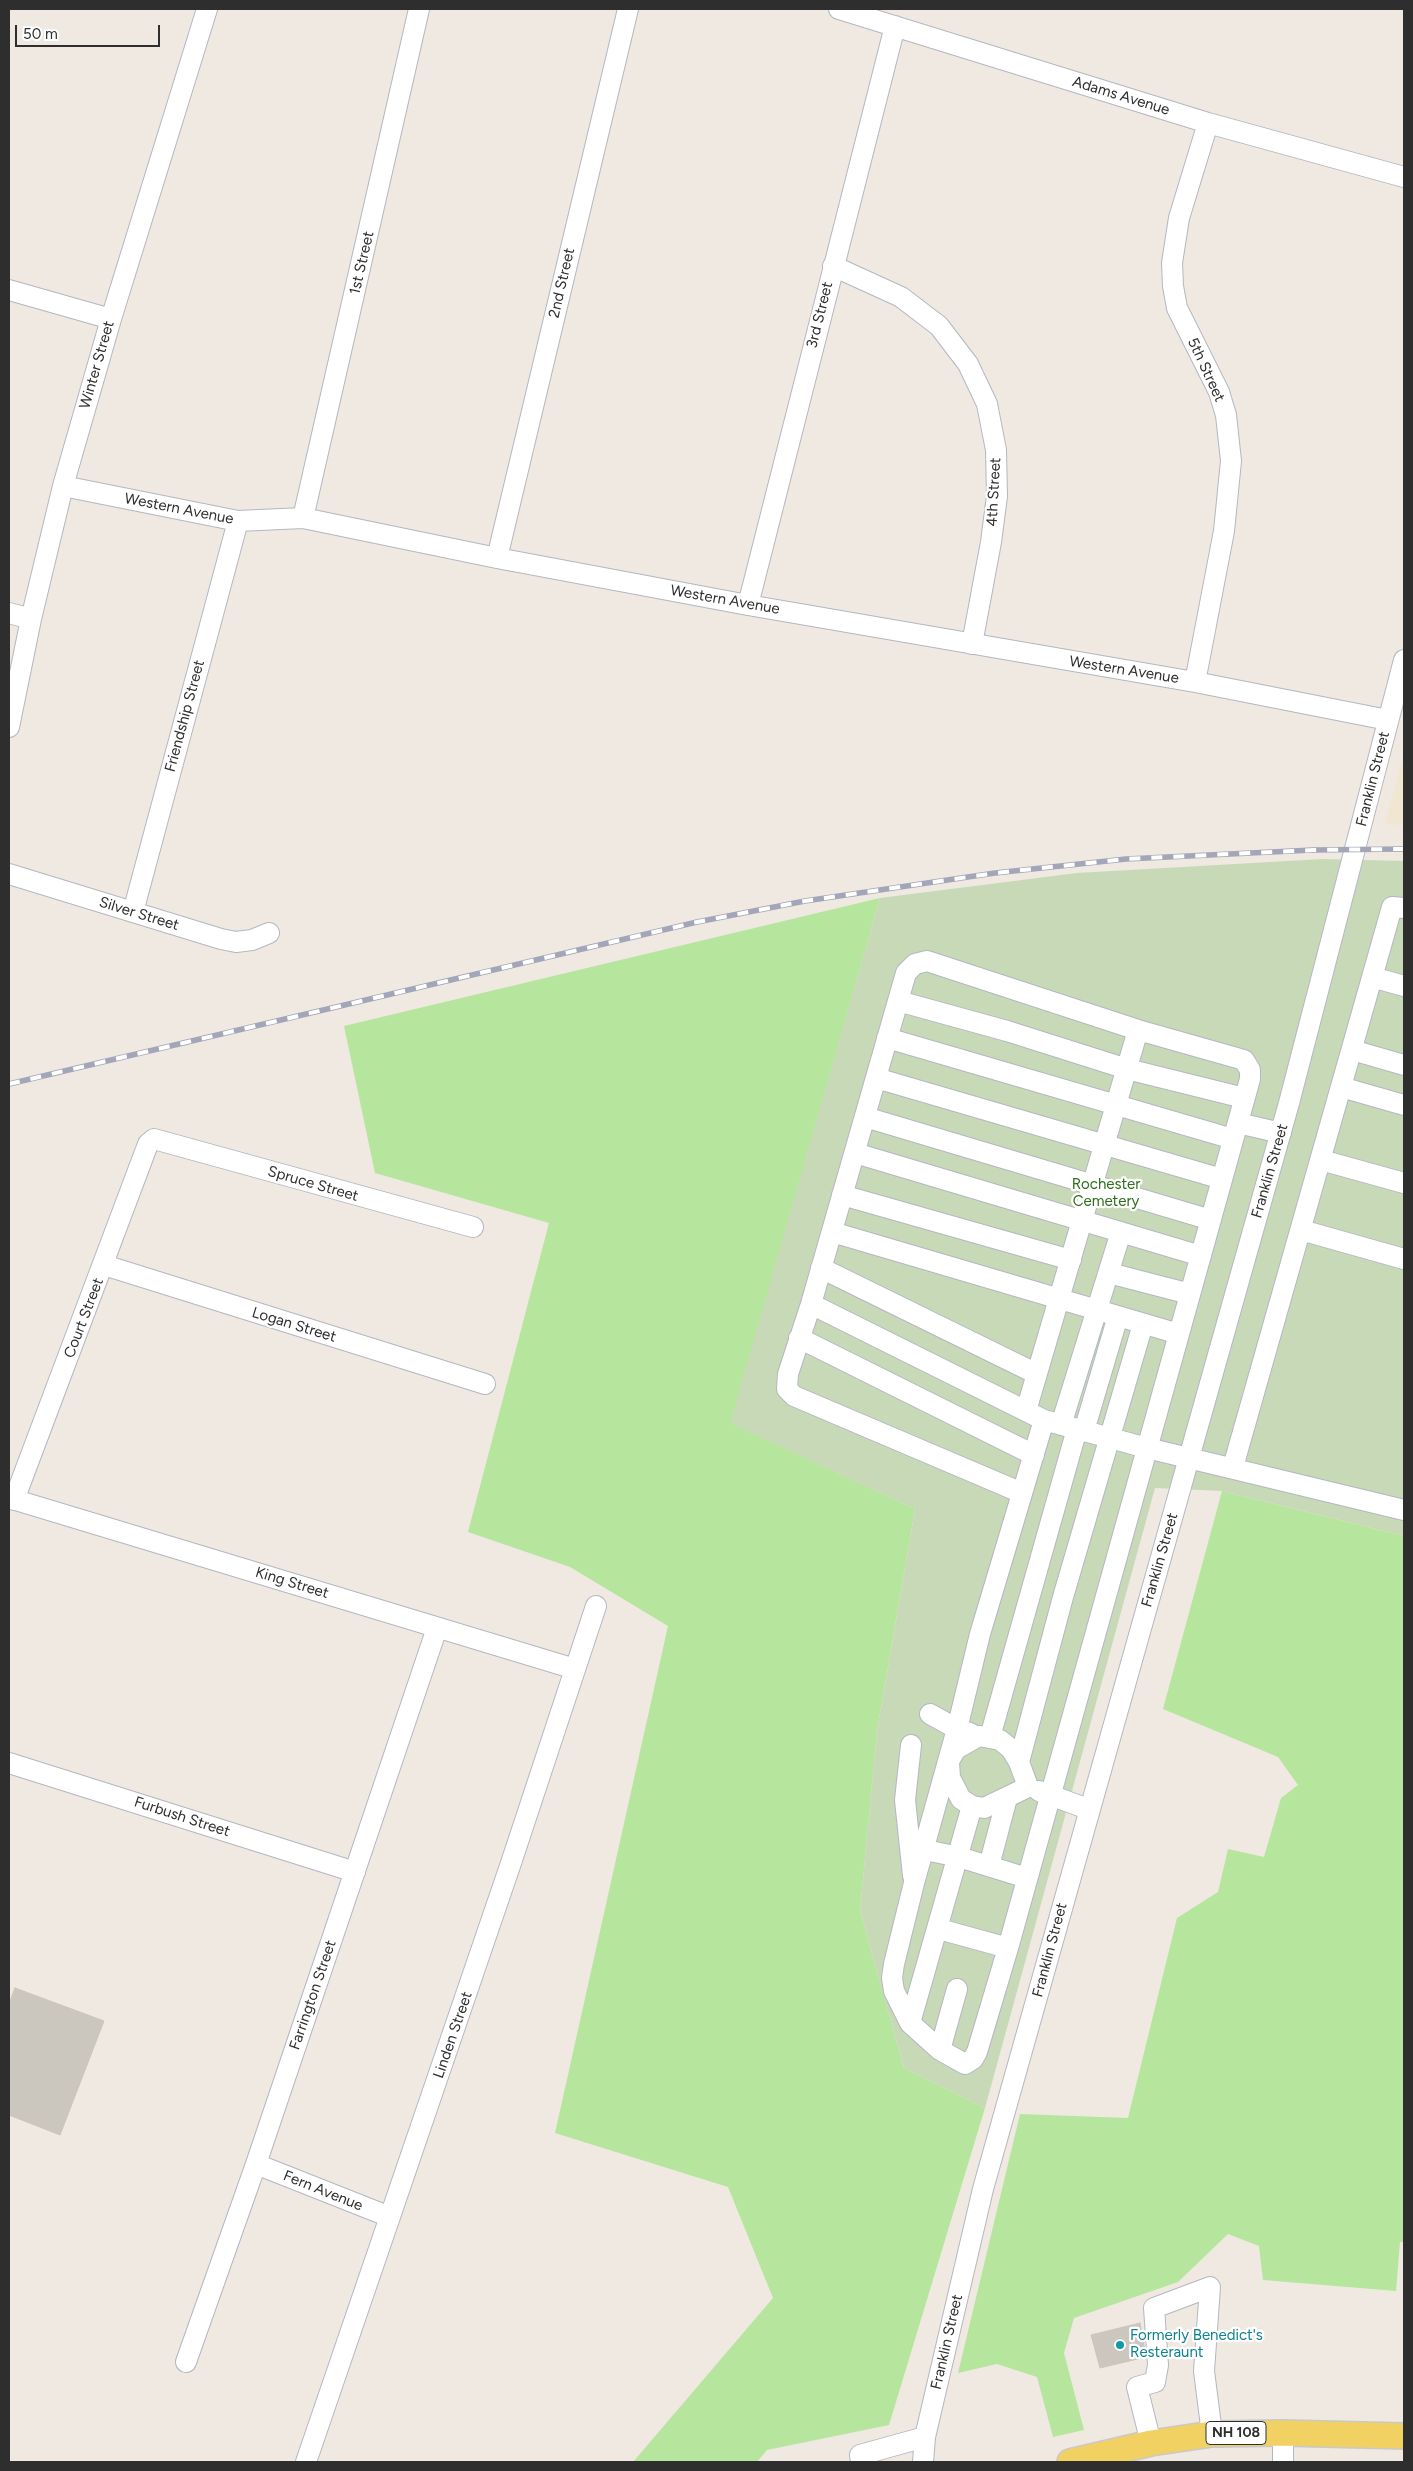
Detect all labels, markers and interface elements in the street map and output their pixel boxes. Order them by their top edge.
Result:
scale bar [18,15,162,47]
text: 50 m [23,25,58,43]
street label: Adams Avenue [1070,73,1172,119]
street label: 1st Street [346,230,378,296]
street label: 2nd Street [545,246,579,320]
street label: 3rd Street [803,280,837,350]
street label: Winter Street [76,319,118,411]
street label: 5th Street [1183,335,1229,405]
street label: 4th Street [983,457,1005,527]
street label: Western Avenue [123,490,235,528]
street label: Western Avenue [669,582,781,618]
street label: Western Avenue [1068,652,1180,688]
street label: Friendship Street [161,658,209,774]
street label: Franklin Street [1353,730,1393,828]
street label: Silver Street [97,893,181,935]
street label: Franklin Street [1248,1122,1292,1220]
street label: Spruce Street [266,1162,360,1206]
park label: Rochester Cemetery [1072,1176,1140,1211]
street label: Court Street [60,1275,108,1361]
street label: Logan Street [250,1304,338,1346]
street label: Franklin Street [1138,1511,1182,1609]
street label: King Street [253,1563,331,1603]
street label: Furbush Street [132,1793,232,1841]
street label: Franklin Street [1029,1901,1071,1999]
street label: Farrington Street [286,1938,340,2052]
street label: Linden Street [430,1989,476,2081]
street label: Fern Avenue [281,2167,365,2215]
street label: Franklin Street [927,2293,967,2391]
place label: Formerly Benedict's Resteraunt [1130,2327,1263,2362]
marker: Formerly Benedict's Resteraunt [1114,2339,1126,2351]
road number: NH 108 [1206,2422,1266,2444]

